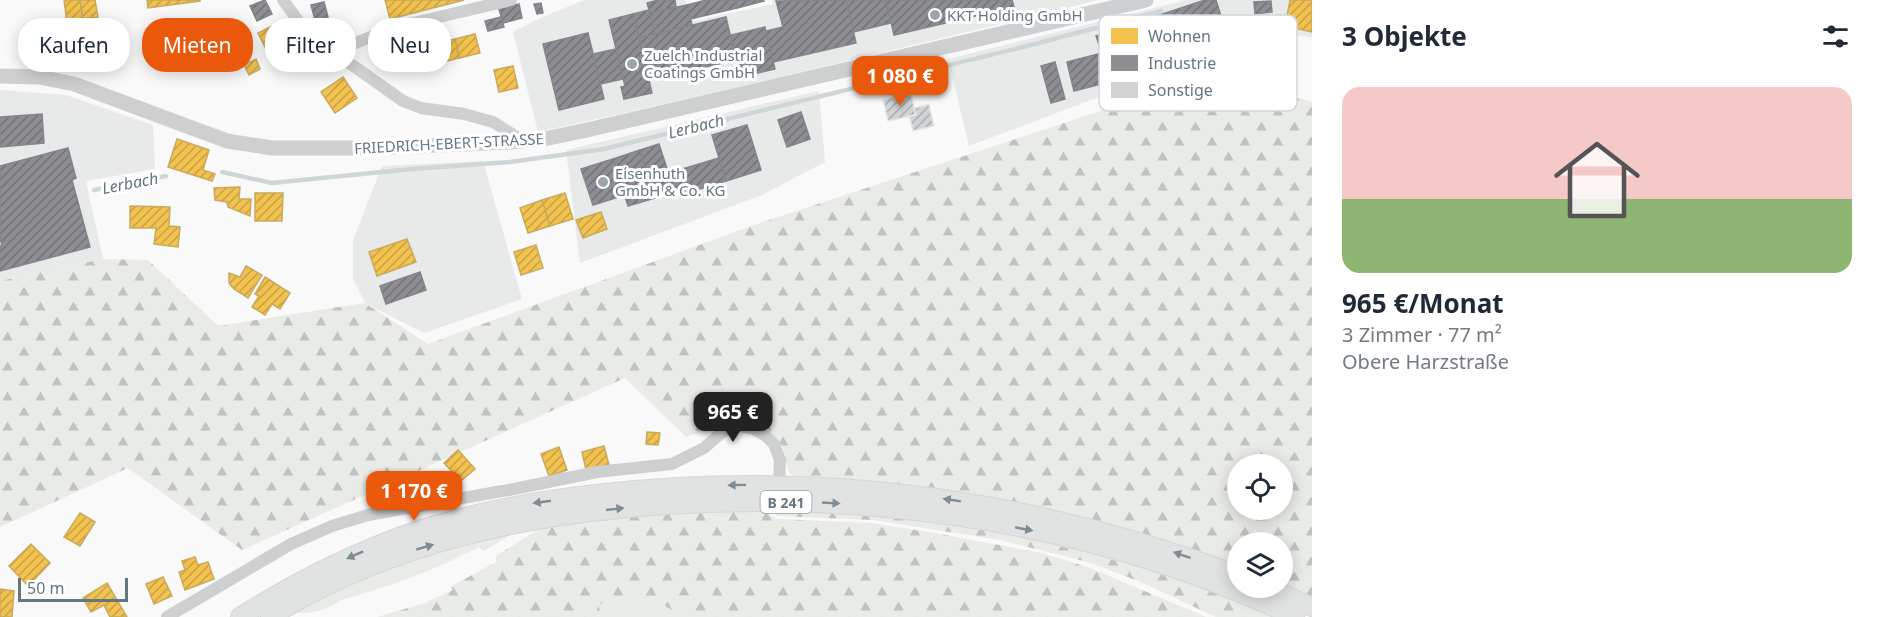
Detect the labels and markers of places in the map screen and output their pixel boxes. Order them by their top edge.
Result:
place label: KKT Holding GmbH [947,5,1083,25]
marker: KKT Holding GmbH [928,8,942,22]
place label: Zuelch Industrial Coatings GmbH [644,45,762,82]
pin: 1 080 € [845,56,955,107]
marker: Zuelch Industrial Coatings GmbH [625,57,639,71]
place label: Eisenhuth GmbH & Co. KG [615,163,725,200]
marker: Eisenhuth GmbH & Co. KG [596,175,610,189]
pin: 965 € [691,392,775,443]
pin: 1 170 € [359,471,469,522]

